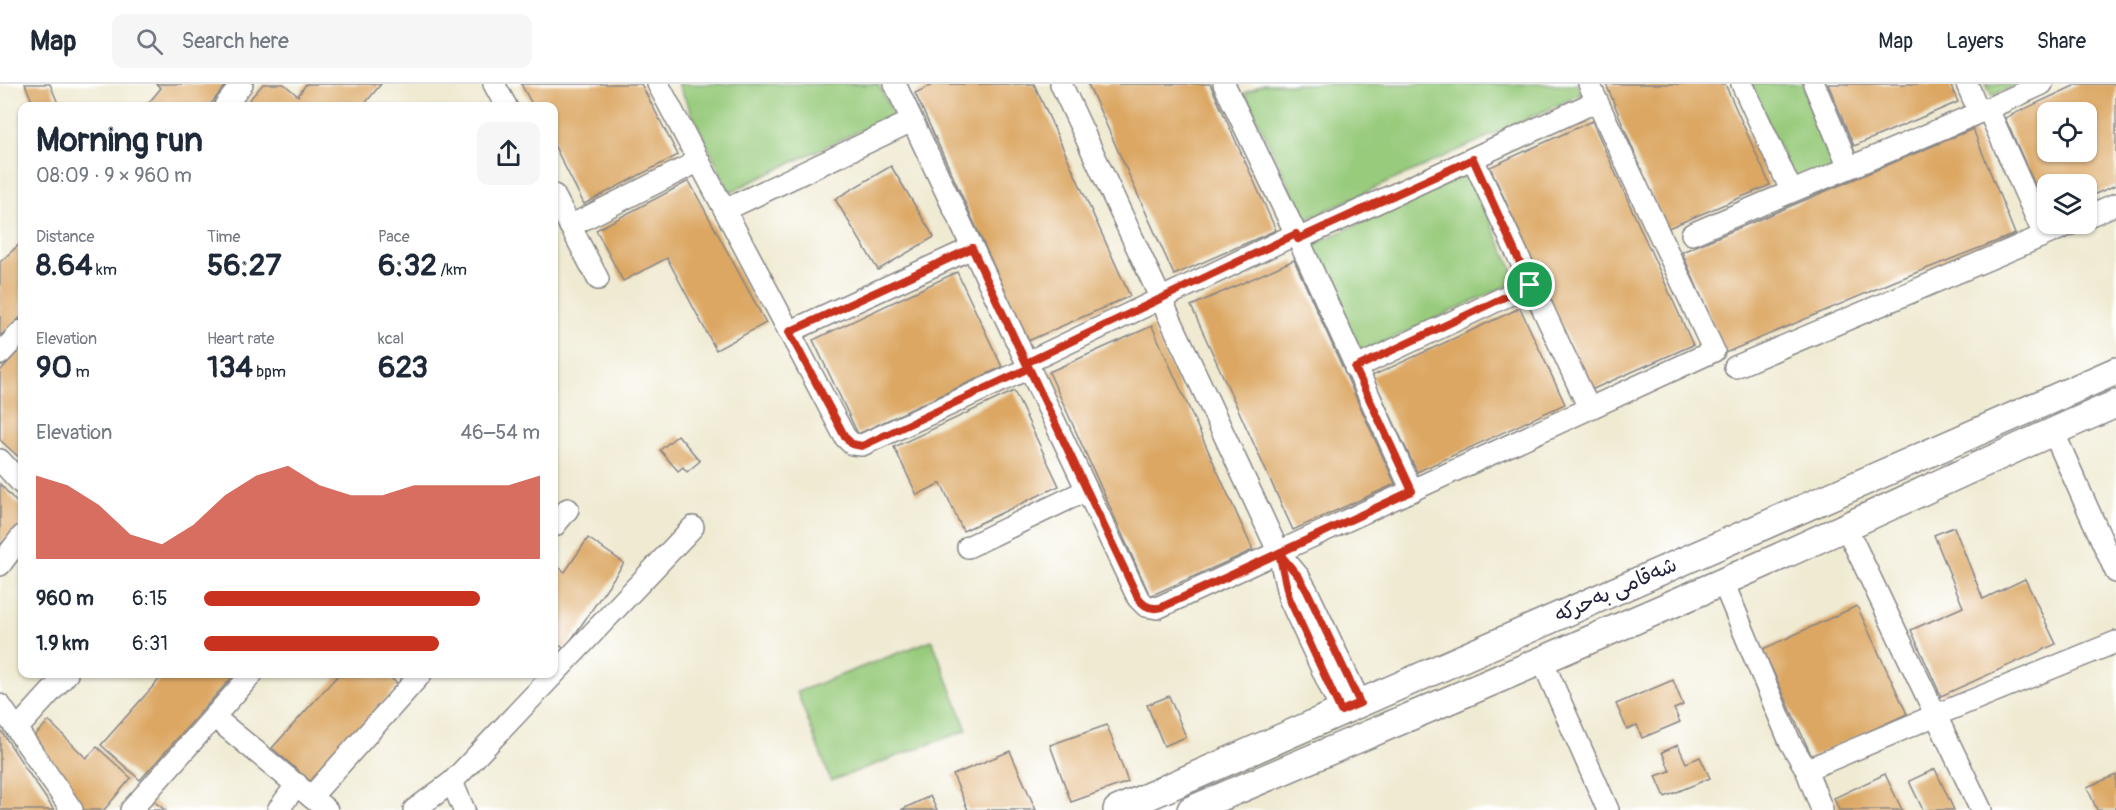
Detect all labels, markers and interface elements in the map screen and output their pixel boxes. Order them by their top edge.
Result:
search box [112,14,532,68]
text: Map [30,24,76,59]
icon: search [133,25,166,58]
text: Search here [181,27,289,55]
text: Map [1878,28,1913,55]
text: Layers [1946,28,2004,55]
text: Share [2037,28,2086,55]
map controls [2037,102,2097,234]
button: locate [2037,102,2097,162]
text: Morning run [36,120,203,161]
button: share [477,122,540,185]
text: 08:09 · 9 × 960 m [36,163,192,188]
button: layers [2037,174,2097,234]
text: Distance [36,227,95,247]
text: Time [207,227,240,247]
text: Pace [378,227,410,247]
text: 8.64 [36,247,93,284]
text: 56:27 [207,247,281,284]
text: 6:32 [378,247,437,284]
pin [1504,259,1555,310]
text: km [93,260,117,280]
text: /km [437,260,467,280]
icon: arrive [1513,268,1546,301]
text: Elevation [36,329,97,349]
text: Heart rate [207,329,274,349]
text: kcal [378,329,404,349]
text: 90 [36,349,72,386]
text: 134 [207,349,253,386]
text: 623 [378,349,428,386]
text: m [72,362,90,382]
text: bpm [253,362,286,382]
text: Elevation [36,420,112,445]
text: 46–54 m [460,420,540,445]
street label: شەقامی بەحرکە [1551,551,1681,629]
text: 960 m [36,586,94,611]
text: 6:15 [132,586,168,611]
text: 1.9 km [36,631,89,656]
text: 6:31 [132,631,168,656]

